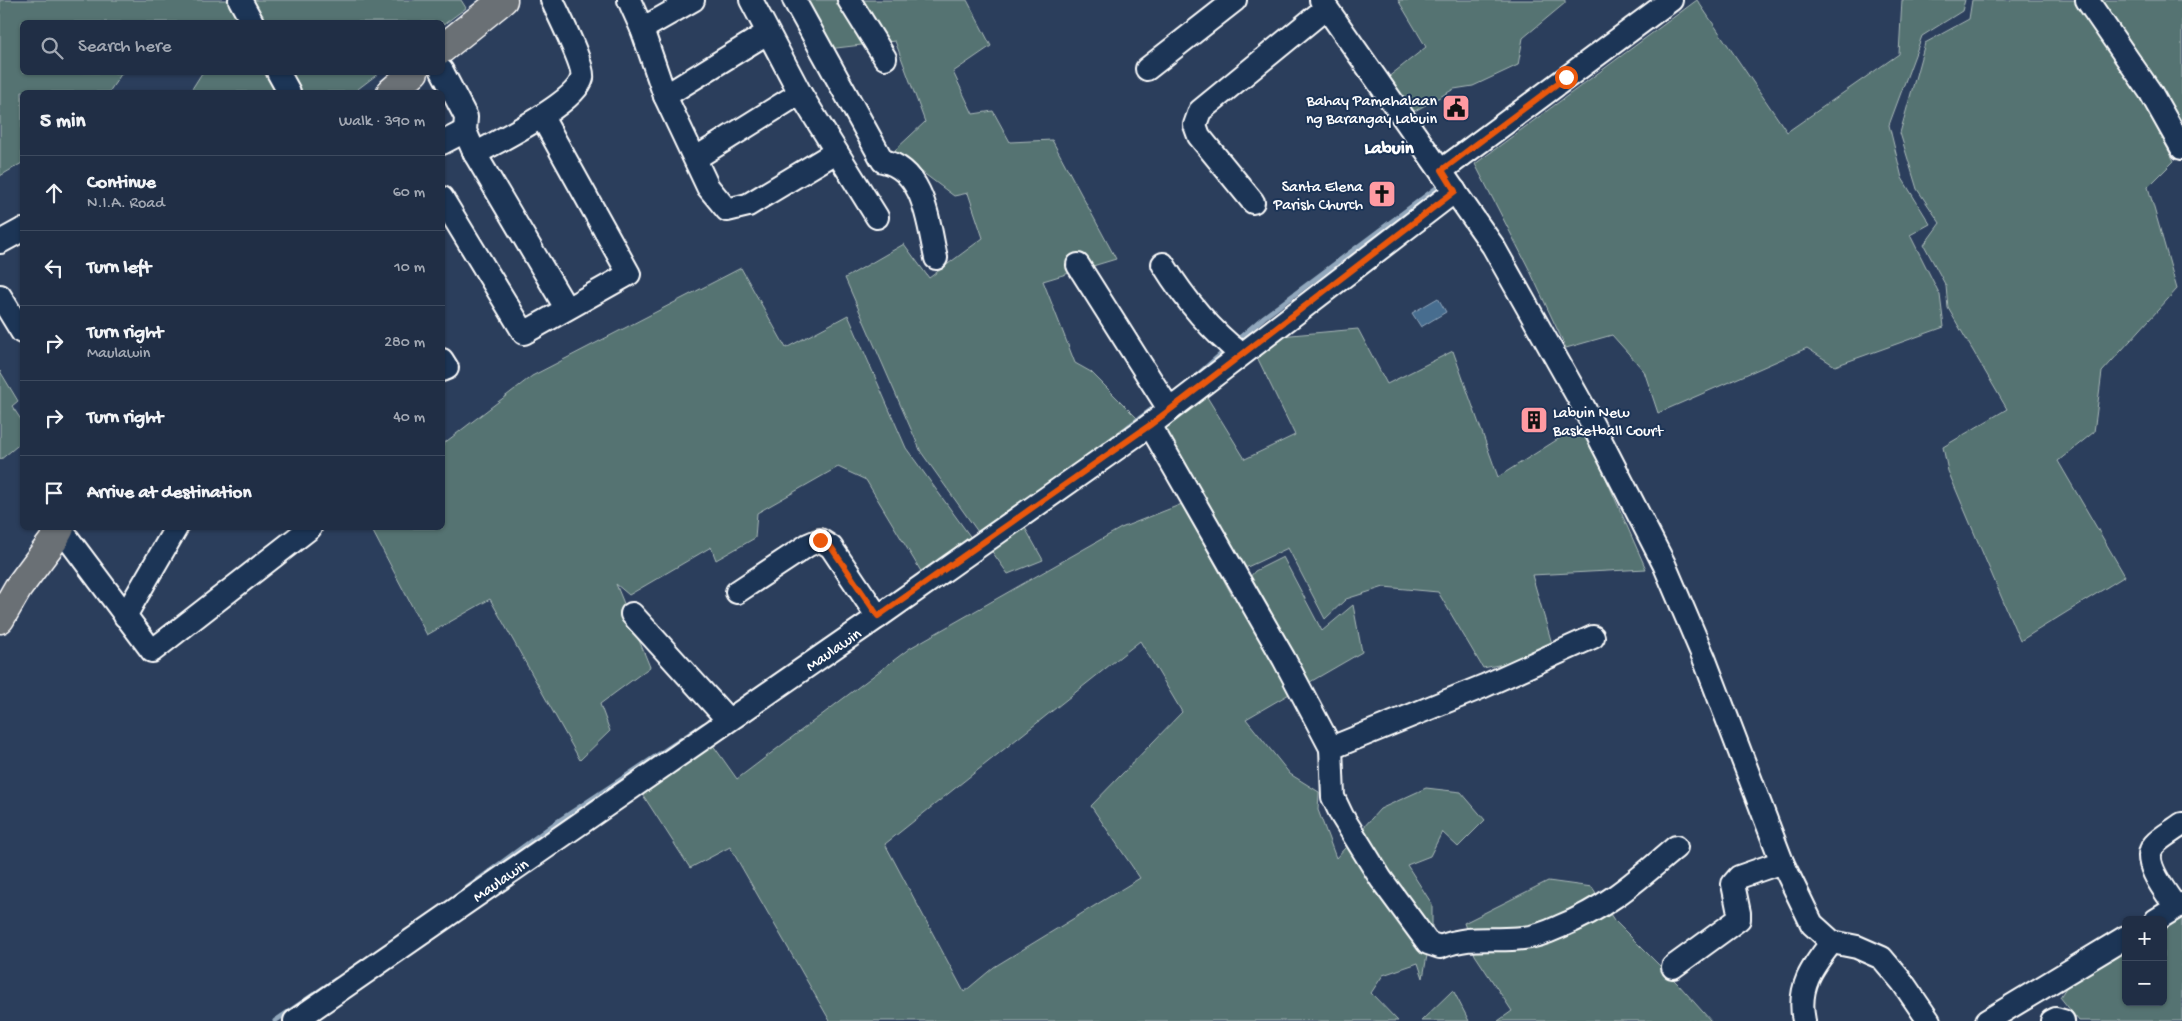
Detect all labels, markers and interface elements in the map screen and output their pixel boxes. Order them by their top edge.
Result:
search box [20,20,445,75]
icon: search [38,34,66,62]
text: Search here [78,36,172,59]
route start [1555,66,1578,89]
place label: Bahay Pamahalaan ng Barangay Labuin [1305,93,1437,130]
public building icon: Bahay Pamahalaan ng Barangay Labuin [1441,93,1471,123]
text: 5 min [40,110,85,135]
text: Walk · 390 m [339,113,425,132]
district label: Labuin [1364,138,1415,161]
text: Continue [87,172,156,195]
icon: ahead [40,179,68,207]
place label: Santa Elena Parish Church [1272,179,1364,216]
church icon: Santa Elena Parish Church [1367,179,1397,209]
text: 60 m [393,184,425,203]
text: N.I.A. Road [87,195,165,214]
icon: left [40,254,68,282]
text: Turn left [87,257,151,280]
text: 10 m [394,259,425,278]
text: Turn right [87,322,163,345]
icon: right [40,329,68,357]
text: 280 m [384,334,425,353]
text: Maulawin [87,345,150,364]
icon: right [40,404,68,432]
building icon: Labuin New Basketball Court [1519,405,1549,435]
place label: Labuin New Basketball Court [1552,405,1664,442]
text: Turn right [87,407,163,430]
text: 40 m [393,409,425,428]
icon: arrive [40,479,68,507]
text: Arrive at destination [87,482,251,505]
route end [809,529,832,552]
street label: Maulawin [803,625,866,677]
street label: Maulawin [470,856,533,908]
map controls [2122,916,2167,1006]
button: + [2122,916,2167,961]
button: − [2122,961,2167,1006]

